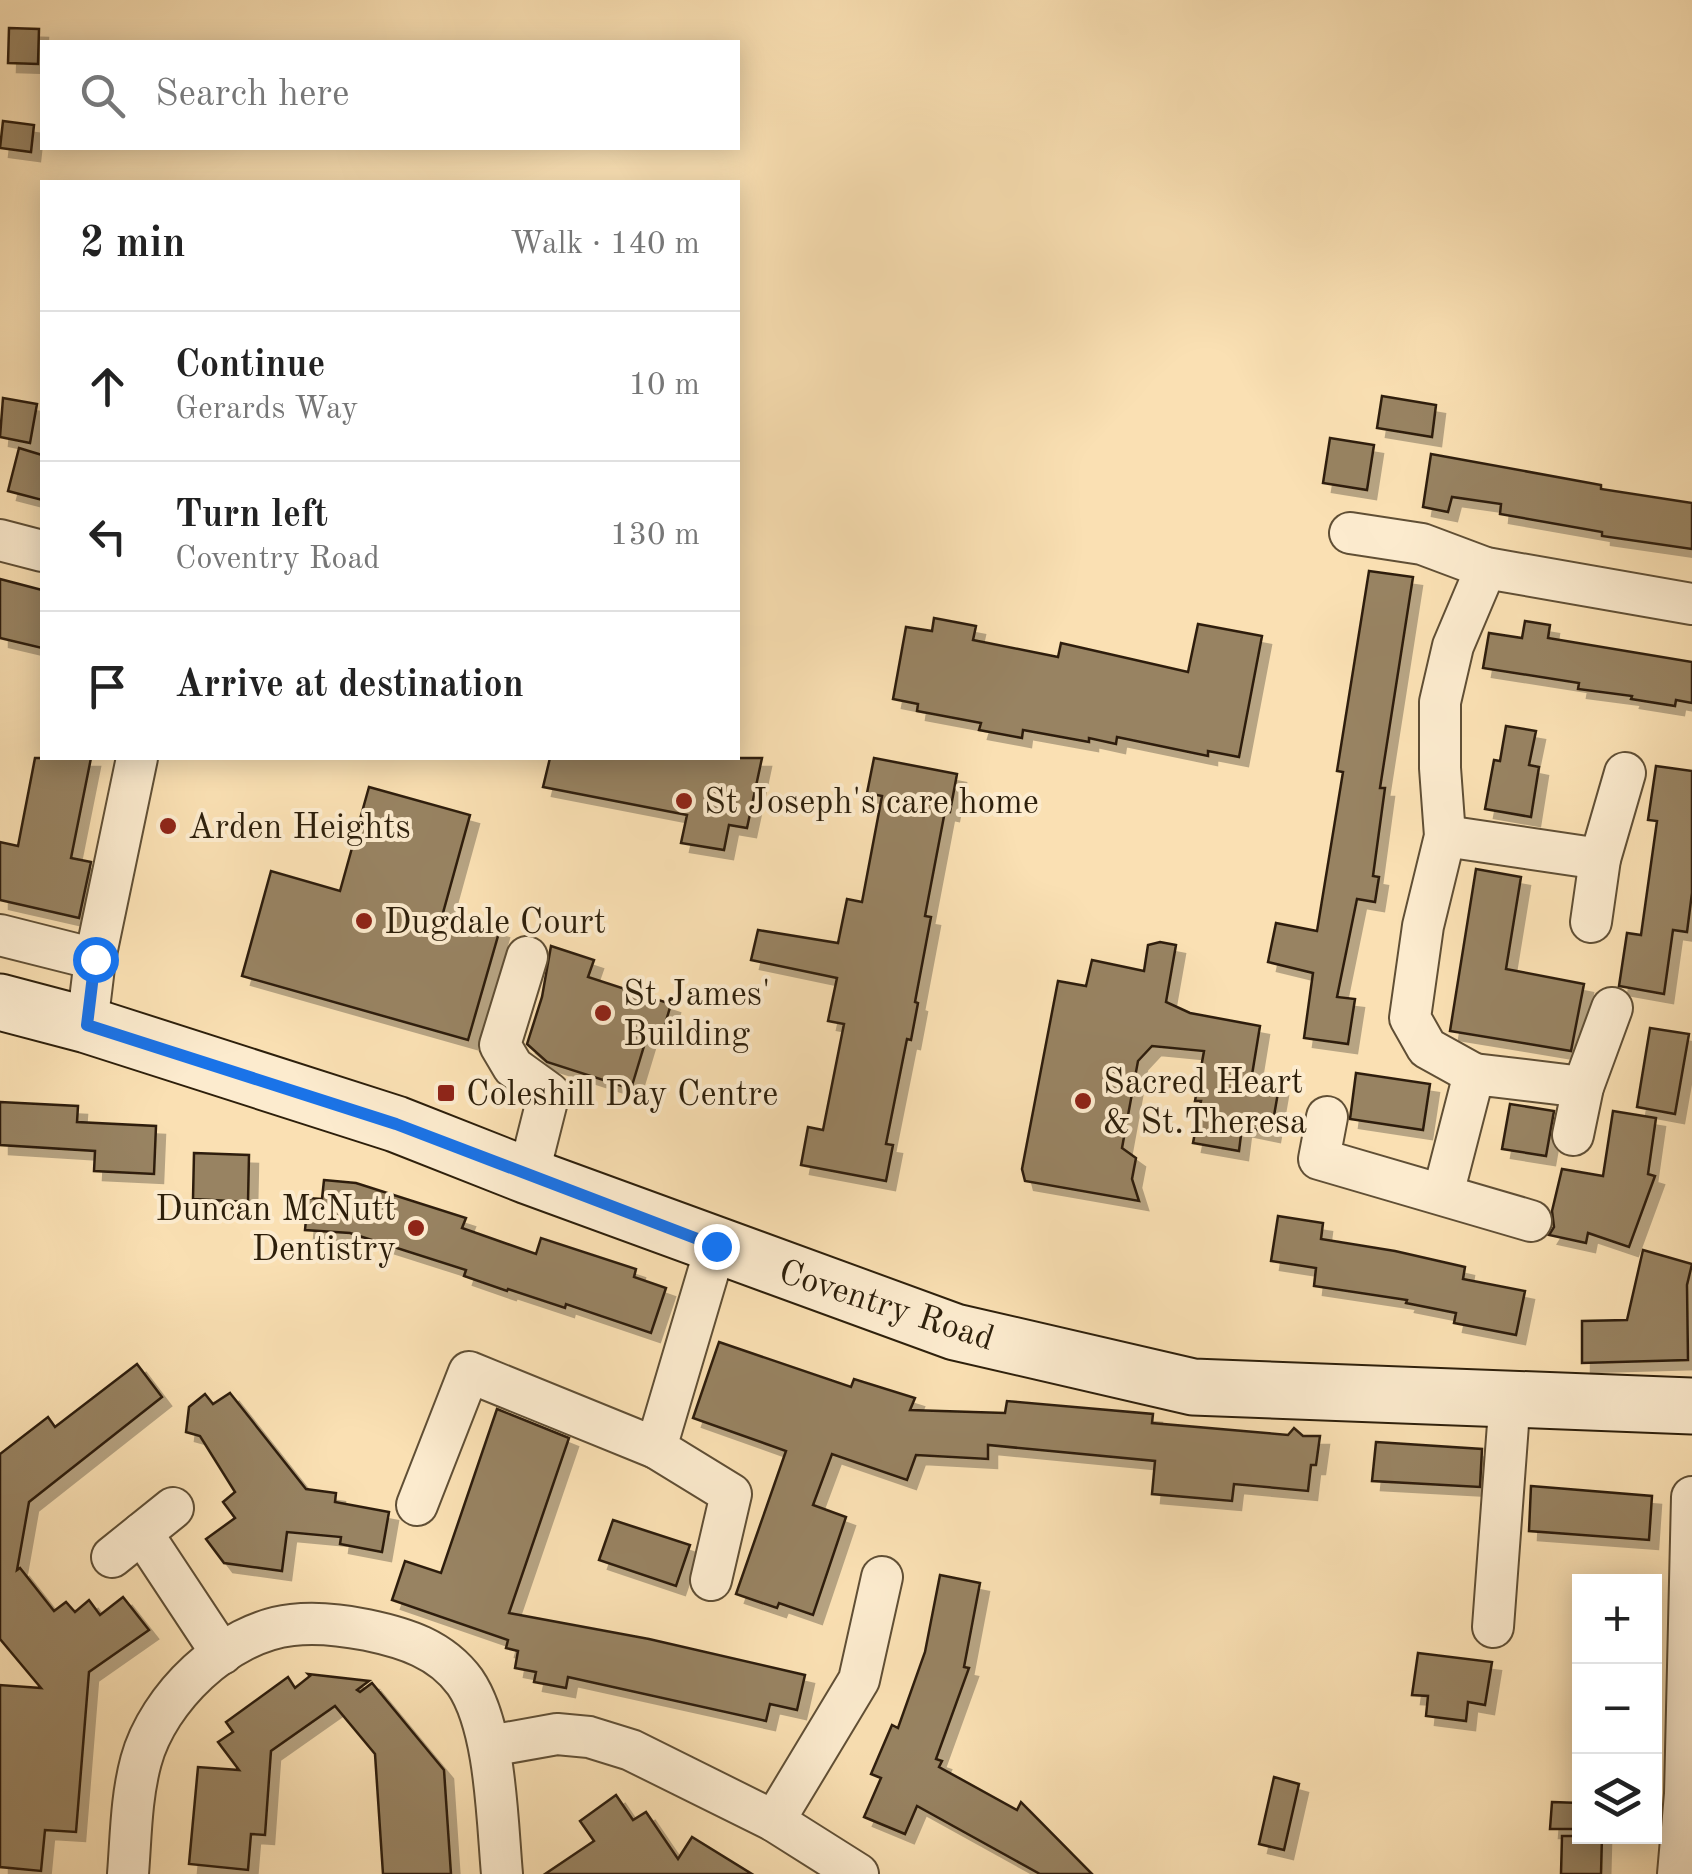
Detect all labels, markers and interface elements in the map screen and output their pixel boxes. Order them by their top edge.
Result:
search box [40,40,740,150]
icon: search [75,68,130,123]
text: Search here [155,76,350,114]
text: 2 min [80,224,186,266]
text: Walk · 140 m [510,229,700,261]
text: Continue [175,347,325,385]
icon: ahead [80,359,135,414]
text: 10 m [629,370,700,402]
text: Gerards Way [175,394,358,426]
text: Turn left [175,497,328,535]
icon: left [80,509,135,564]
text: 130 m [610,520,700,552]
text: Coventry Road [175,544,380,576]
icon: arrive [80,659,135,714]
text: Arrive at destination [175,667,524,705]
place label: St Joseph's care home [704,786,1039,821]
marker: St Joseph's care home [673,790,695,812]
place label: Arden Heights [188,811,411,846]
marker: Arden Heights [157,815,179,837]
place label: Dugdale Court [384,906,606,941]
marker: Dugdale Court [353,910,375,932]
route start [73,937,119,983]
place label: St James' Building [623,978,770,1053]
marker: St James' Building [592,1002,614,1024]
place label: Sacred Heart & St.Theresa [1103,1066,1307,1141]
place label: Coleshill Day Centre [466,1078,778,1113]
marker: Coleshill Day Centre [435,1082,457,1104]
marker: Sacred Heart & St.Theresa [1072,1090,1094,1112]
place label: Duncan McNutt Dentistry [155,1193,396,1268]
marker: Duncan McNutt Dentistry [405,1217,427,1239]
route end [694,1224,740,1270]
street label: Coventry Road [774,1255,998,1358]
map controls [1572,1574,1662,1844]
button: + [1572,1574,1662,1664]
button: − [1572,1664,1662,1754]
button: layers [1572,1754,1662,1844]

